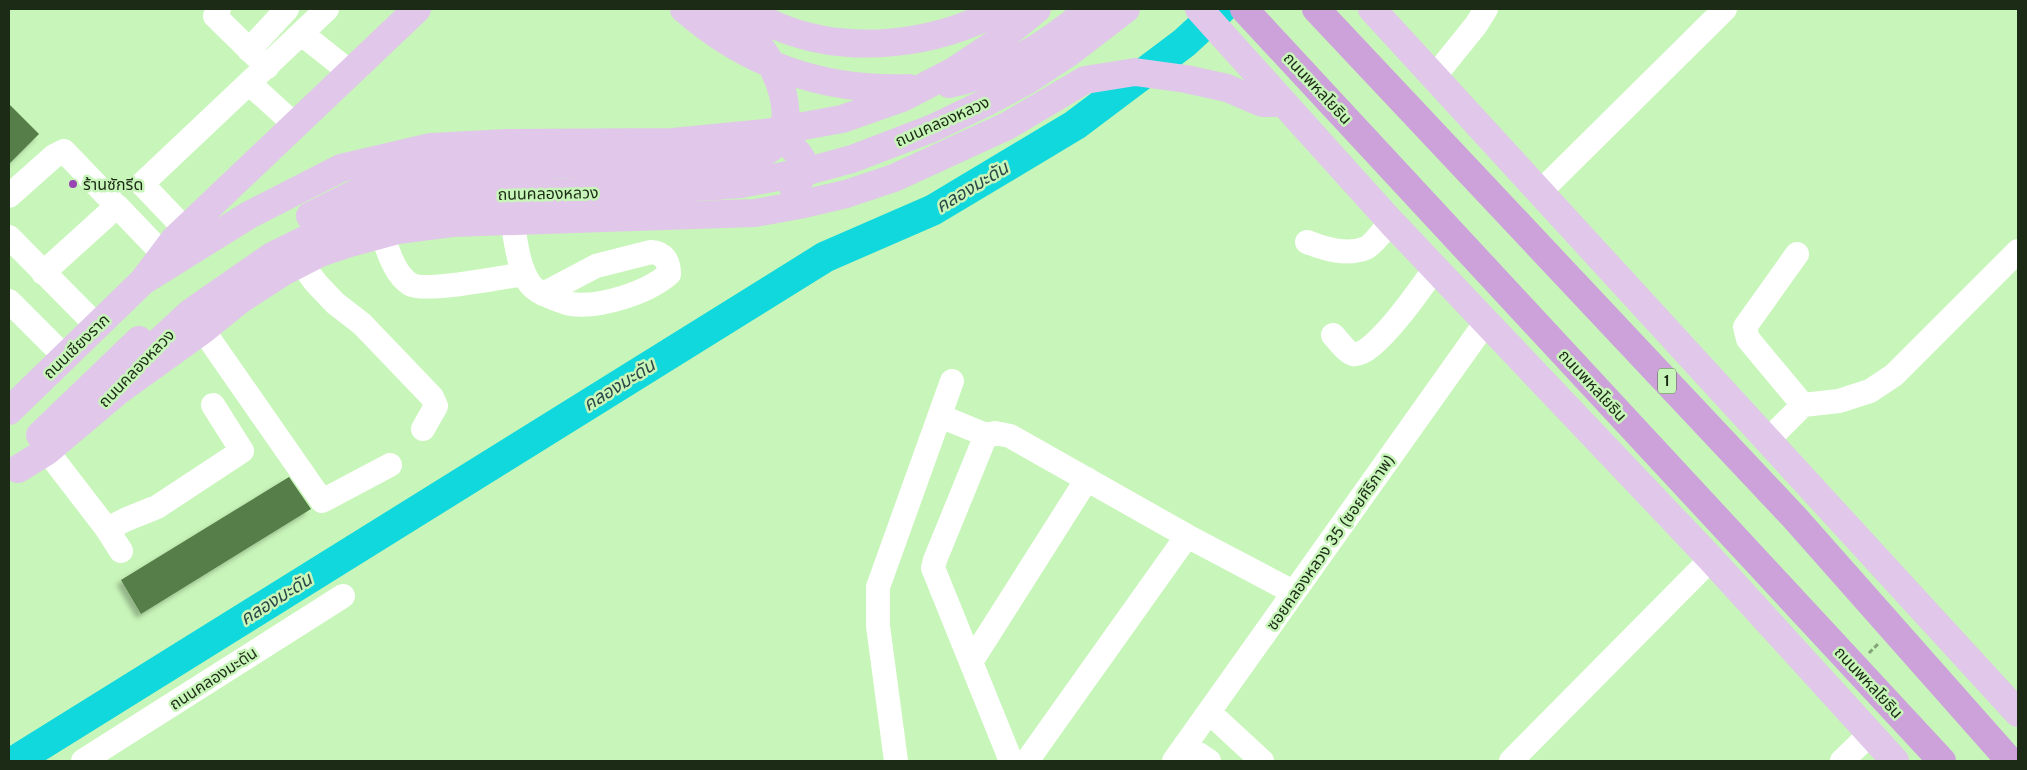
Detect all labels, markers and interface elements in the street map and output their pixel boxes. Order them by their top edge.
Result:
street label: ถนนพหลโยธิน [1278,49,1355,130]
street label: ถนนคลองหลวง [893,93,993,152]
water label: คลองมะดัน [932,157,1014,219]
place label: ร้านซักรีด [83,176,143,196]
marker: ร้านซักรีด [67,178,79,190]
street label: ถนนคลองหลวง [497,184,599,206]
street label: ถนนเชียงราก [40,311,115,384]
street label: ถนนคลองหลวง [95,326,180,413]
street label: ถนนพหลโยธิน [1553,346,1630,427]
water label: คลองมะดัน [580,355,661,417]
road number: 1 [1658,368,1676,394]
street label: ซอยคลองหลวง 35 (ซอยศิริภาพ) [1263,451,1400,635]
water label: คลองมะดัน [237,569,318,631]
street label: ถนนพหลโยธิน [1829,643,1906,724]
street label: ถนนคลองมะดัน [166,644,262,716]

